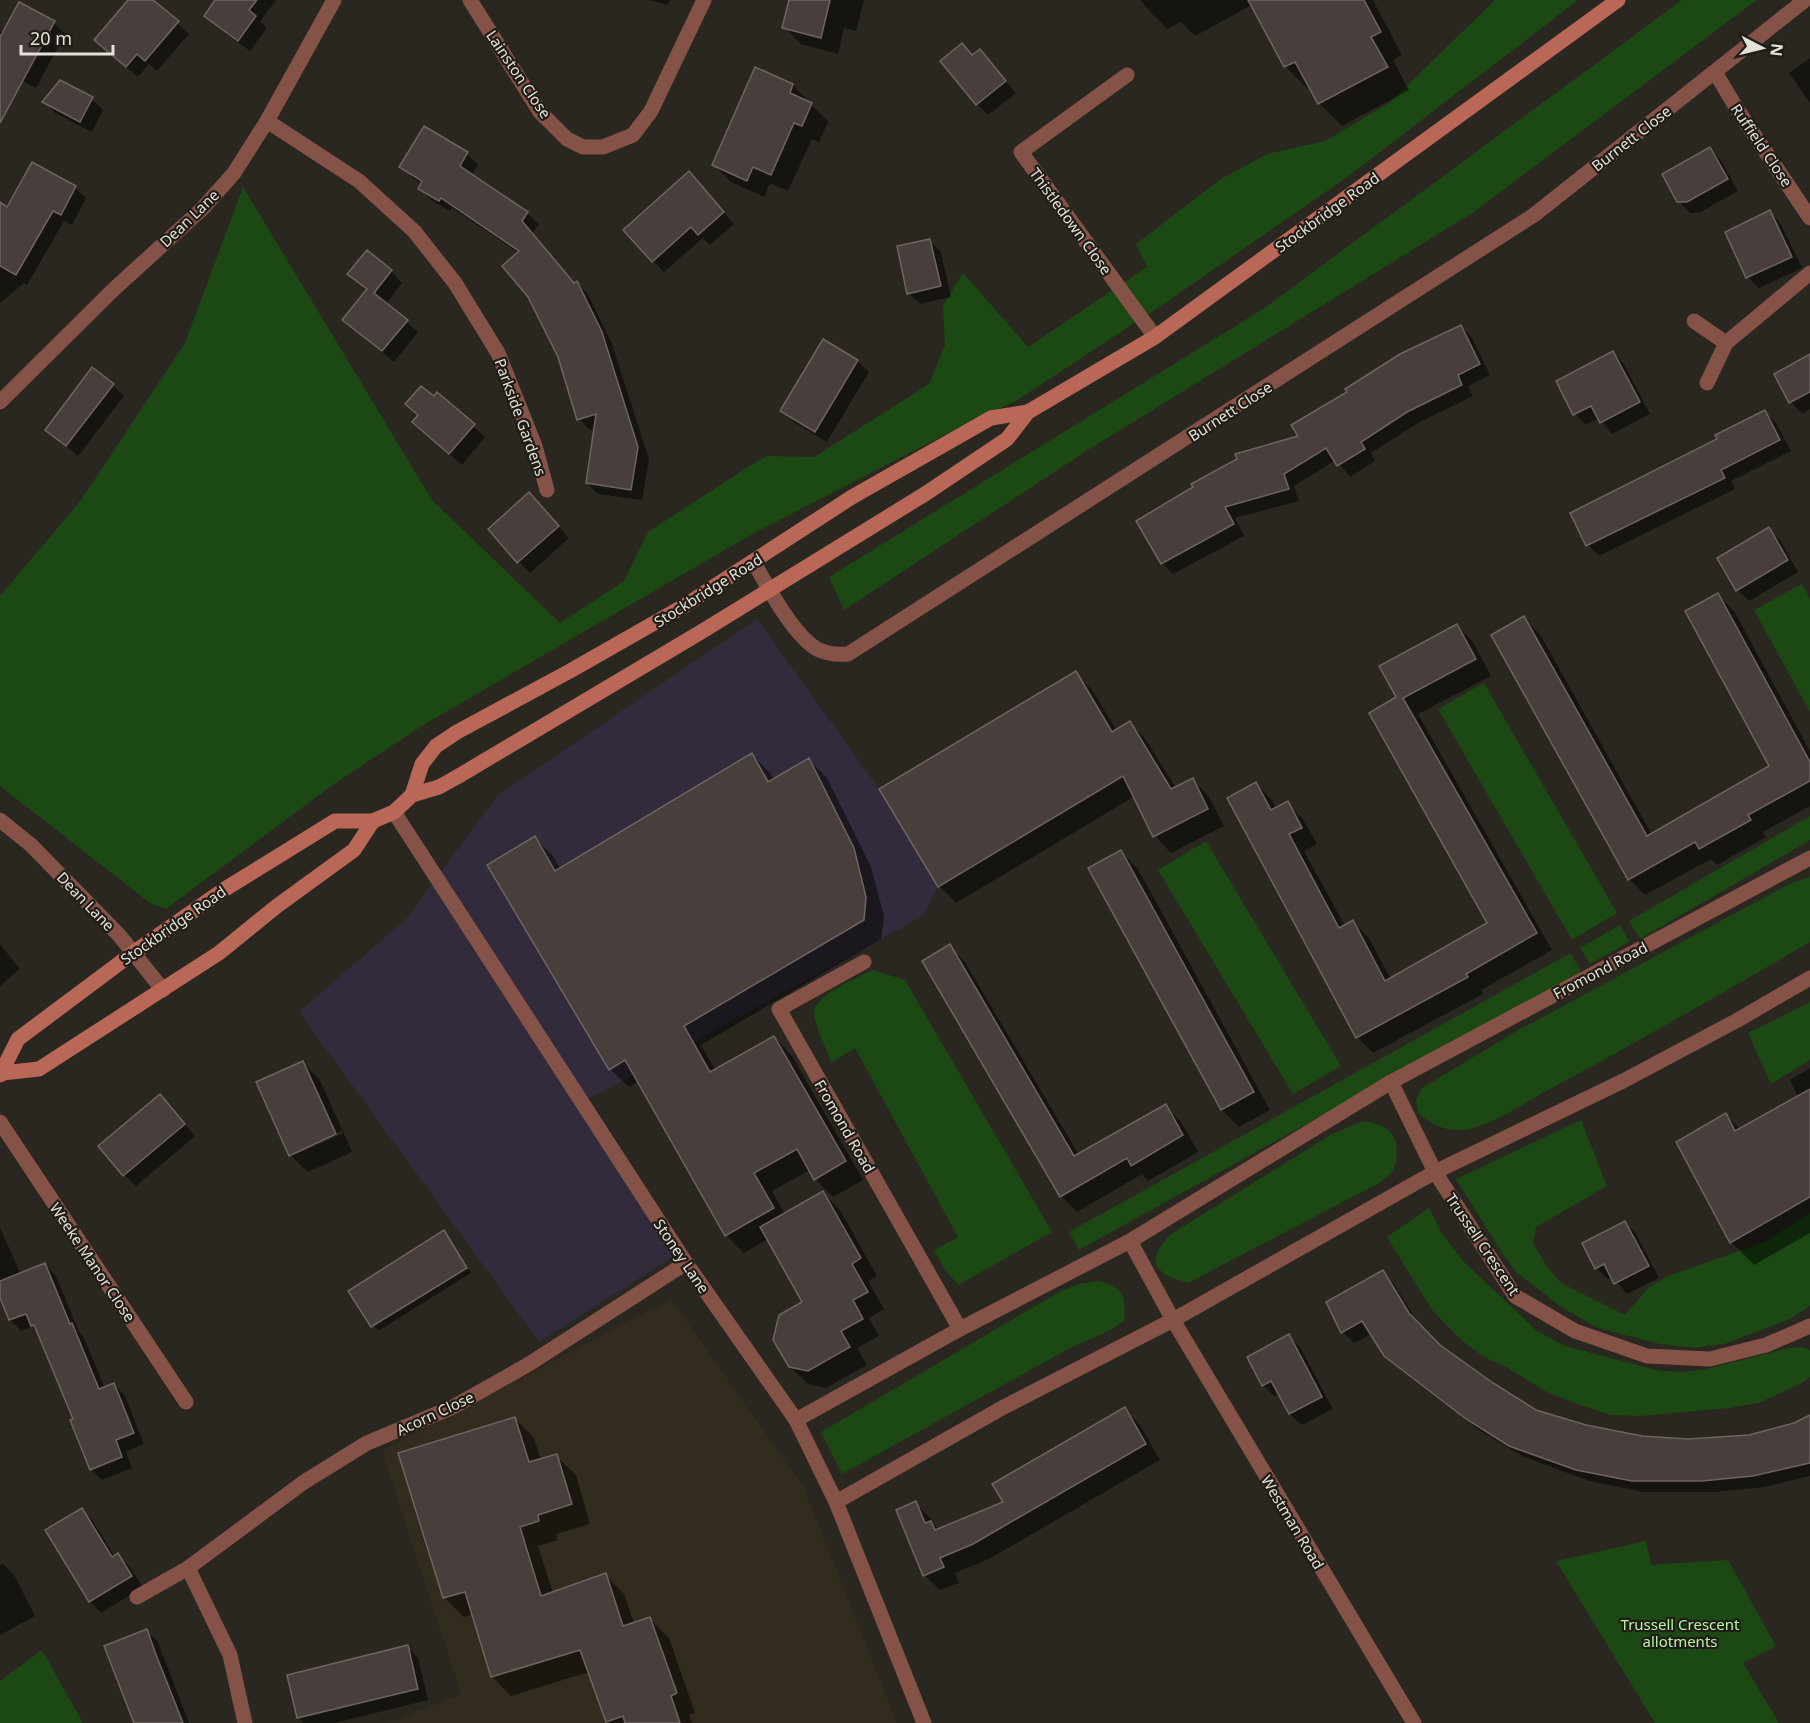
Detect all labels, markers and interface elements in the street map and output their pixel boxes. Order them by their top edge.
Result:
scale bar [21,18,112,56]
north arrow [1732,18,1792,78]
text: 20 m [30,26,72,50]
street label: Lainston Close [482,26,556,122]
text: N [1765,42,1789,58]
street label: Ruffield Close [1727,99,1797,191]
street label: Burnett Close [1587,101,1675,175]
street label: Thistledown Close [1025,164,1117,278]
street label: Stockbridge Road [1271,167,1383,257]
street label: Dean Lane [155,185,223,251]
street label: Parkside Gardens [490,355,552,479]
street label: Burnett Close [1184,377,1276,445]
street label: Stockbridge Road [650,549,766,631]
street label: Dean Lane [53,867,119,935]
street label: Stockbridge Road [116,881,230,969]
street label: Fromond Road [1549,937,1651,1003]
street label: Fromond Road [810,1076,880,1176]
street label: Trussell Crescent [1441,1189,1525,1299]
street label: Weeke Manor Close [46,1199,140,1325]
street label: Stoney Lane [650,1215,714,1297]
street label: Acorn Close [393,1386,477,1440]
street label: Westman Road [1257,1471,1329,1573]
park label: Trussell Crescent allotments [1621,1614,1740,1651]

